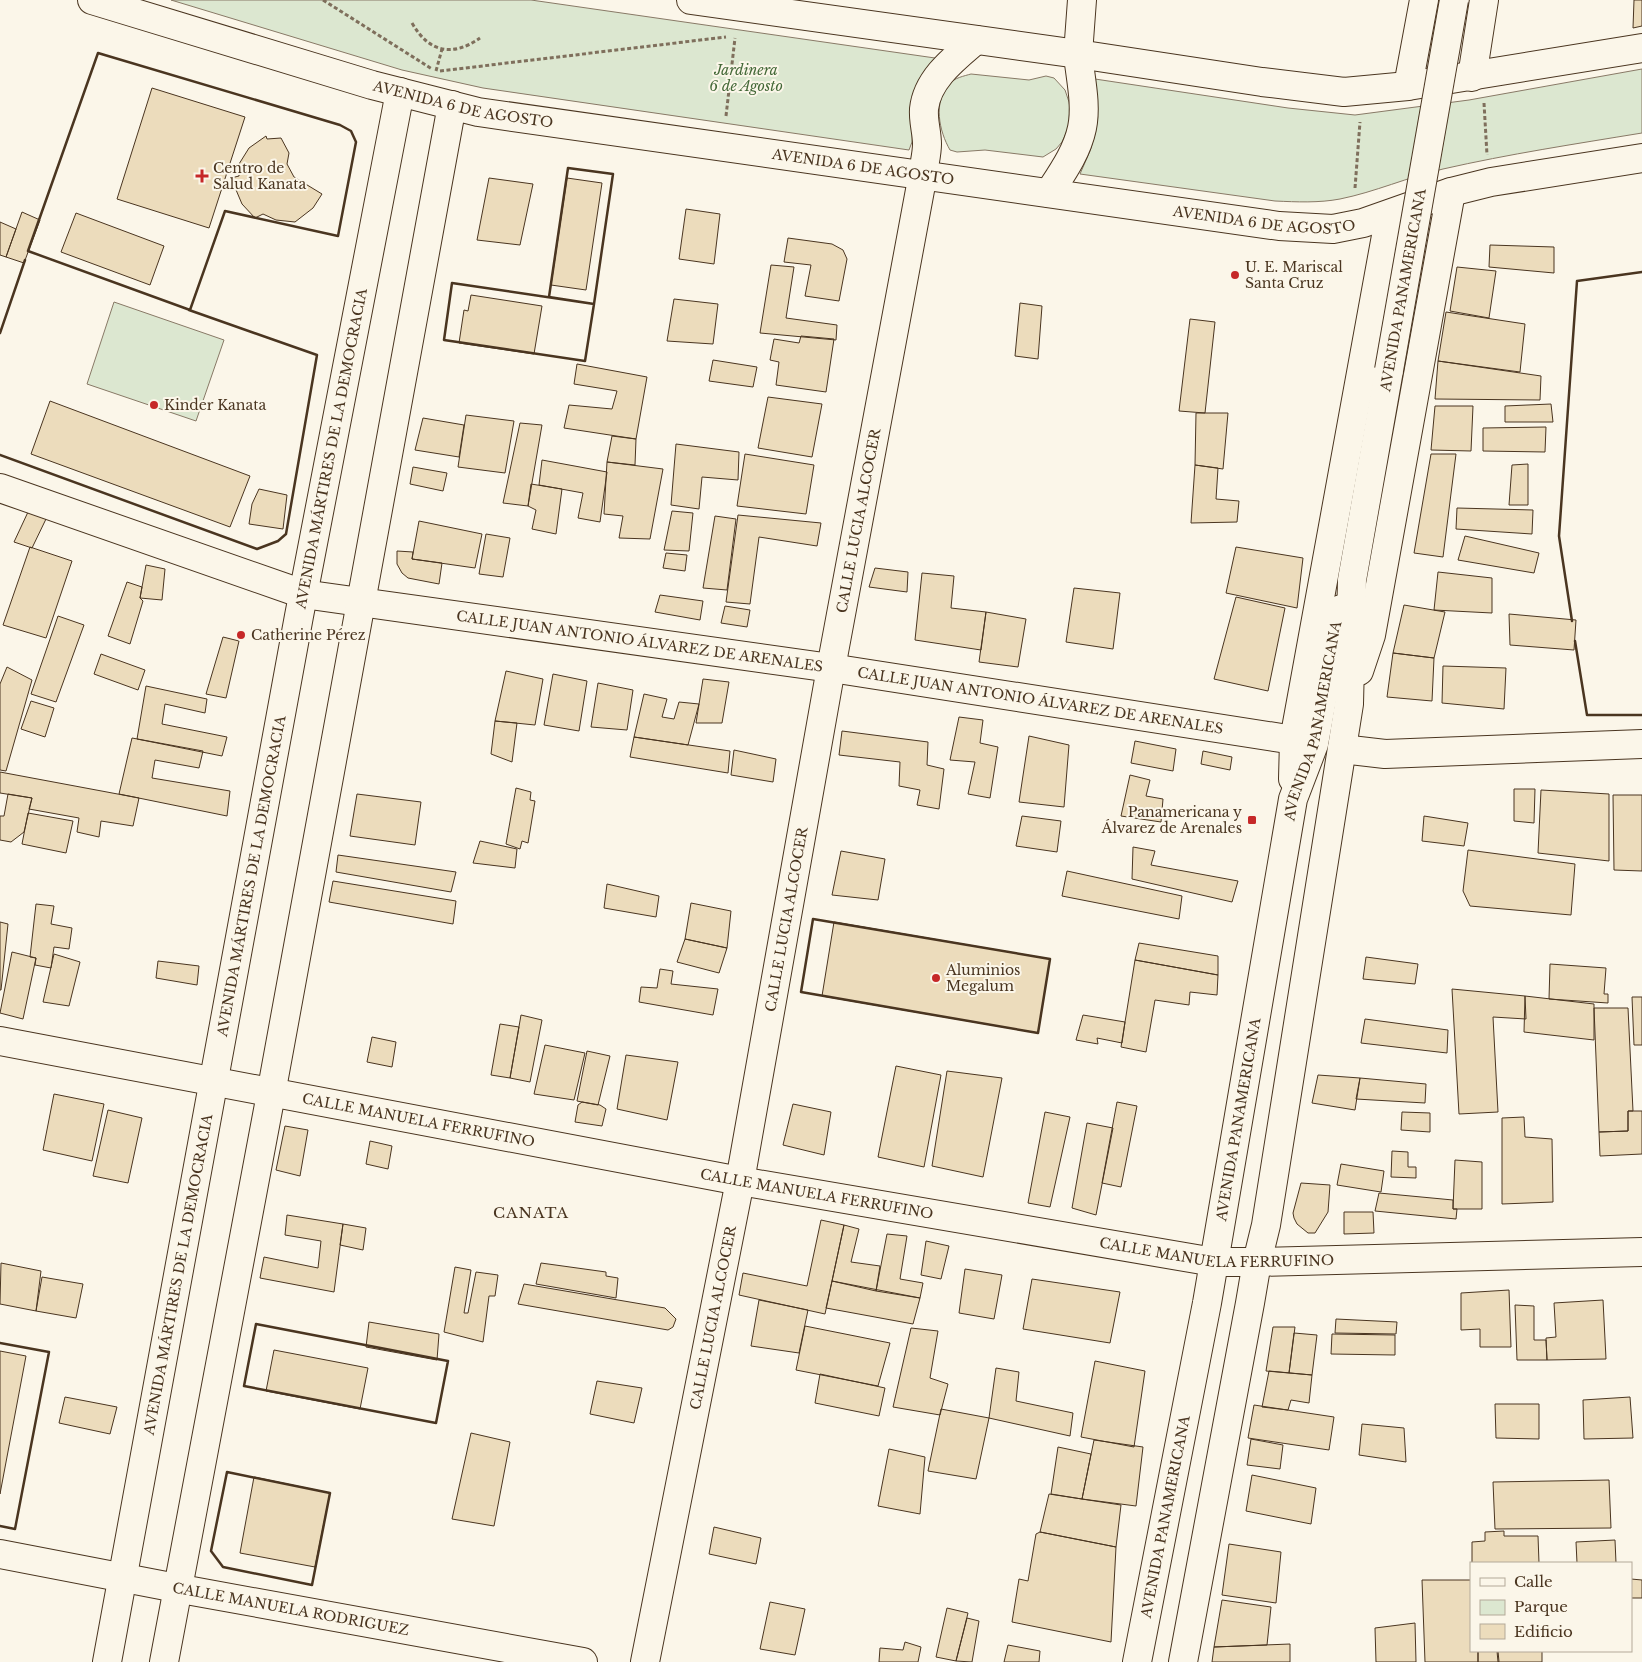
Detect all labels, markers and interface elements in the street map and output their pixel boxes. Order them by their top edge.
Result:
park label: Jardinera 6 de Agosto [709,61,783,95]
street label: AVENIDA 6 DE AGOSTO [370,76,554,132]
street label: AVENIDA 6 DE AGOSTO [770,145,955,189]
place label: Centro de Salud Kanata [213,159,307,193]
marker: Centro de Salud Kanata [195,169,209,183]
street label: AVENIDA PANAMERICANA [1376,187,1430,394]
street label: AVENIDA 6 DE AGOSTO [1171,202,1357,238]
place label: U. E. Mariscal Santa Cruz [1245,258,1343,292]
marker: U. E. Mariscal Santa Cruz [1229,269,1241,281]
street label: AVENIDA MÁRTIRES DE LA DEMOCRACIA [291,287,371,611]
place label: Kinder Kanata [164,396,266,414]
marker: Kinder Kanata [148,399,160,411]
street label: CALLE LUCIA ALCOCER [832,426,885,614]
street label: CALLE JUAN ANTONIO ÁLVAREZ DE ARENALES [455,607,824,676]
street label: AVENIDA PANAMERICANA [1280,618,1346,823]
place label: Catherine Pérez [251,626,366,644]
marker: Catherine Pérez [235,629,247,641]
street label: CALLE JUAN ANTONIO ÁLVAREZ DE ARENALES [856,663,1225,738]
street label: AVENIDA MÁRTIRES DE LA DEMOCRACIA [213,714,290,1039]
place label: Panamericana y Álvarez de Arenales [1101,803,1242,837]
marker: Panamericana y Álvarez de Arenales [1246,814,1258,826]
street label: CALLE LUCIA ALCOCER [761,825,812,1013]
place label: Aluminios Megalum [945,961,1020,995]
marker: Aluminios Megalum [930,972,942,984]
street label: AVENIDA PANAMERICANA [1212,1016,1265,1223]
street label: CALLE MANUELA FERRUFINO [301,1089,536,1151]
street label: AVENIDA MÁRTIRES DE LA DEMOCRACIA [140,1112,216,1437]
street label: CALLE MANUELA FERRUFINO [699,1165,935,1223]
district label: CANATA [493,1203,569,1222]
street label: CALLE LUCIA ALCOCER [686,1223,740,1411]
street label: CALLE MANUELA FERRUFINO [1098,1234,1334,1271]
street label: AVENIDA PANAMERICANA [1137,1414,1194,1621]
legend [1470,1562,1632,1652]
text: Calle [1514,1572,1553,1591]
street label: CALLE MANUELA RODRIGUEZ [171,1578,411,1639]
text: Parque [1514,1597,1568,1616]
text: Edificio [1514,1622,1573,1641]

